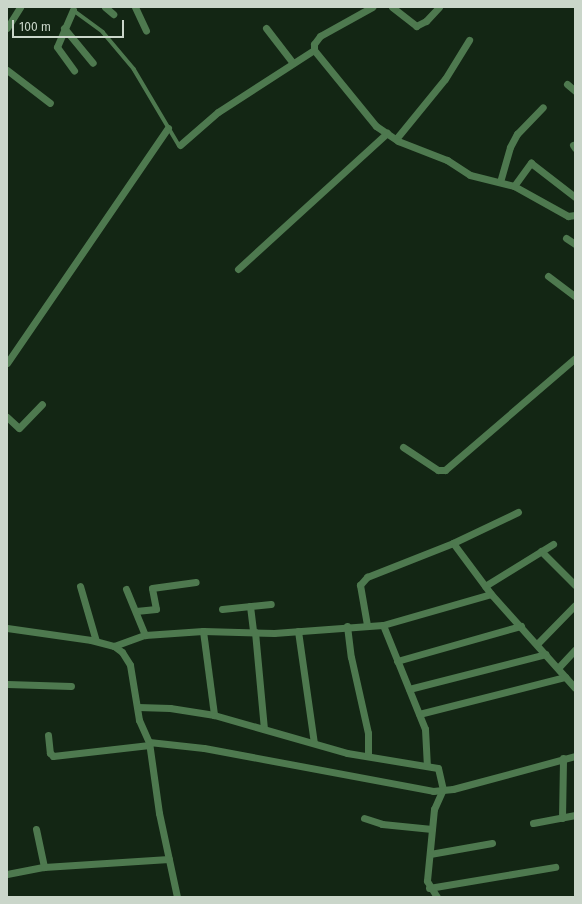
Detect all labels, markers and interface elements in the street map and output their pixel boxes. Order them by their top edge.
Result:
scale bar [14,12,126,38]
text: 100 m [19,20,51,34]

